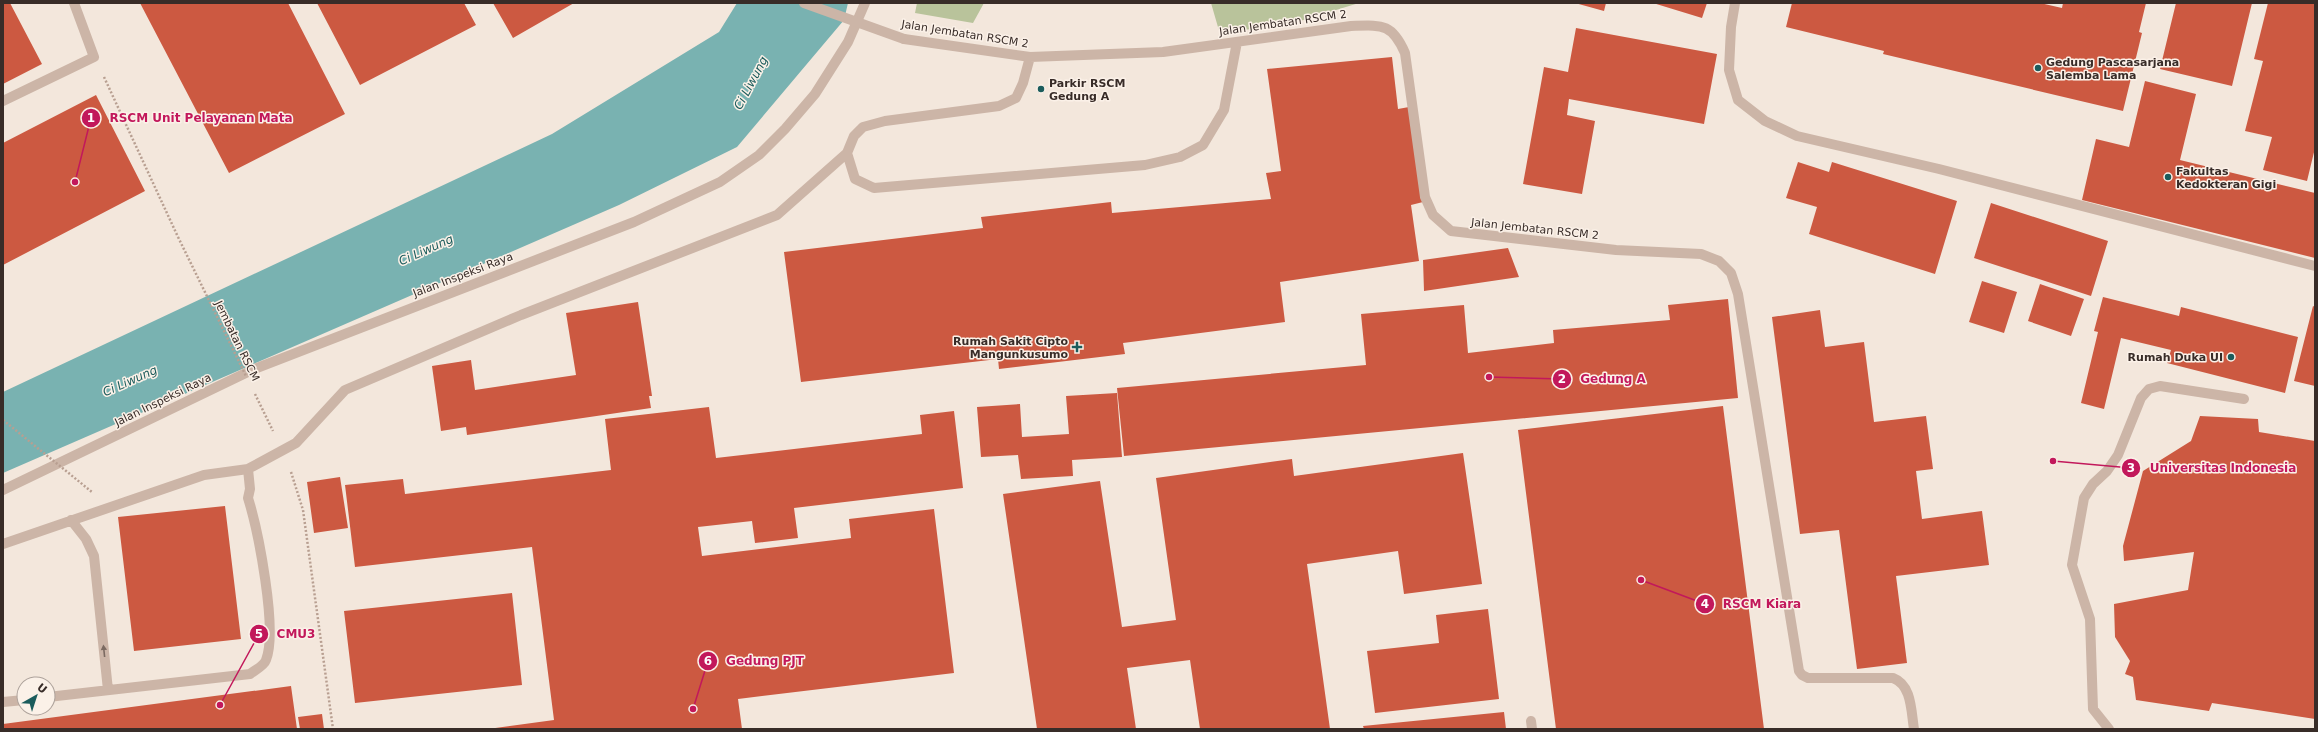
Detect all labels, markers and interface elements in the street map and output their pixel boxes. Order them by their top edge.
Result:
street label: Jalan Jembatan RSCM 2 [1217,8,1348,39]
street label: Jalan Jembatan RSCM 2 [900,17,1029,50]
water label: Ci Liwung [731,54,771,112]
place label: Gedung Pascasarjana Salemba Lama [2046,56,2179,82]
marker: Gedung Pascasarjana Salemba Lama [2033,63,2043,73]
place label: Parkir RSCM Gedung A [1049,77,1125,103]
marker: Parkir RSCM Gedung A [1036,84,1046,94]
callout: RSCM Unit Pelayanan Mata [81,106,300,130]
text: 1 [87,111,95,125]
text: RSCM Unit Pelayanan Mata [109,111,293,125]
place label: Fakultas Kedokteran Gigi [2176,165,2276,191]
marker: Fakultas Kedokteran Gigi [2163,172,2173,182]
street label: Jalan Jembatan RSCM 2 [1469,216,1600,242]
water label: Ci Liwung [397,232,456,268]
street label: Jalan Inspeksi Raya [410,250,515,300]
street label: Jembatan RSCM [211,298,262,383]
place label: Rumah Sakit Cipto Mangunkusumo [953,335,1068,361]
marker: Rumah Sakit Cipto Mangunkusumo [1071,341,1083,353]
place label: Rumah Duka UI [2128,351,2223,364]
marker: Rumah Duka UI [2226,352,2236,362]
water label: Ci Liwung [101,363,160,399]
callout: Gedung A [1552,367,1654,391]
street label: Jalan Inspeksi Raya [112,371,213,430]
text: 2 [1558,372,1566,386]
text: Gedung A [1580,372,1647,386]
callout: Universitas Indonesia [2121,456,2304,480]
text: 3 [2127,461,2135,475]
text: Universitas Indonesia [2150,461,2296,475]
callout: RSCM Kiara [1695,592,1809,616]
text: 4 [1701,597,1709,611]
text: RSCM Kiara [1723,597,1801,611]
callout: CMU3 [249,622,323,646]
text: 5 [255,627,263,641]
text: CMU3 [277,627,315,641]
one-way arrow [100,645,107,657]
callout: Gedung PJT [698,649,811,673]
text: 6 [704,654,712,668]
text: Gedung PJT [726,654,805,668]
north arrow [16,676,56,716]
text: U [34,681,50,696]

